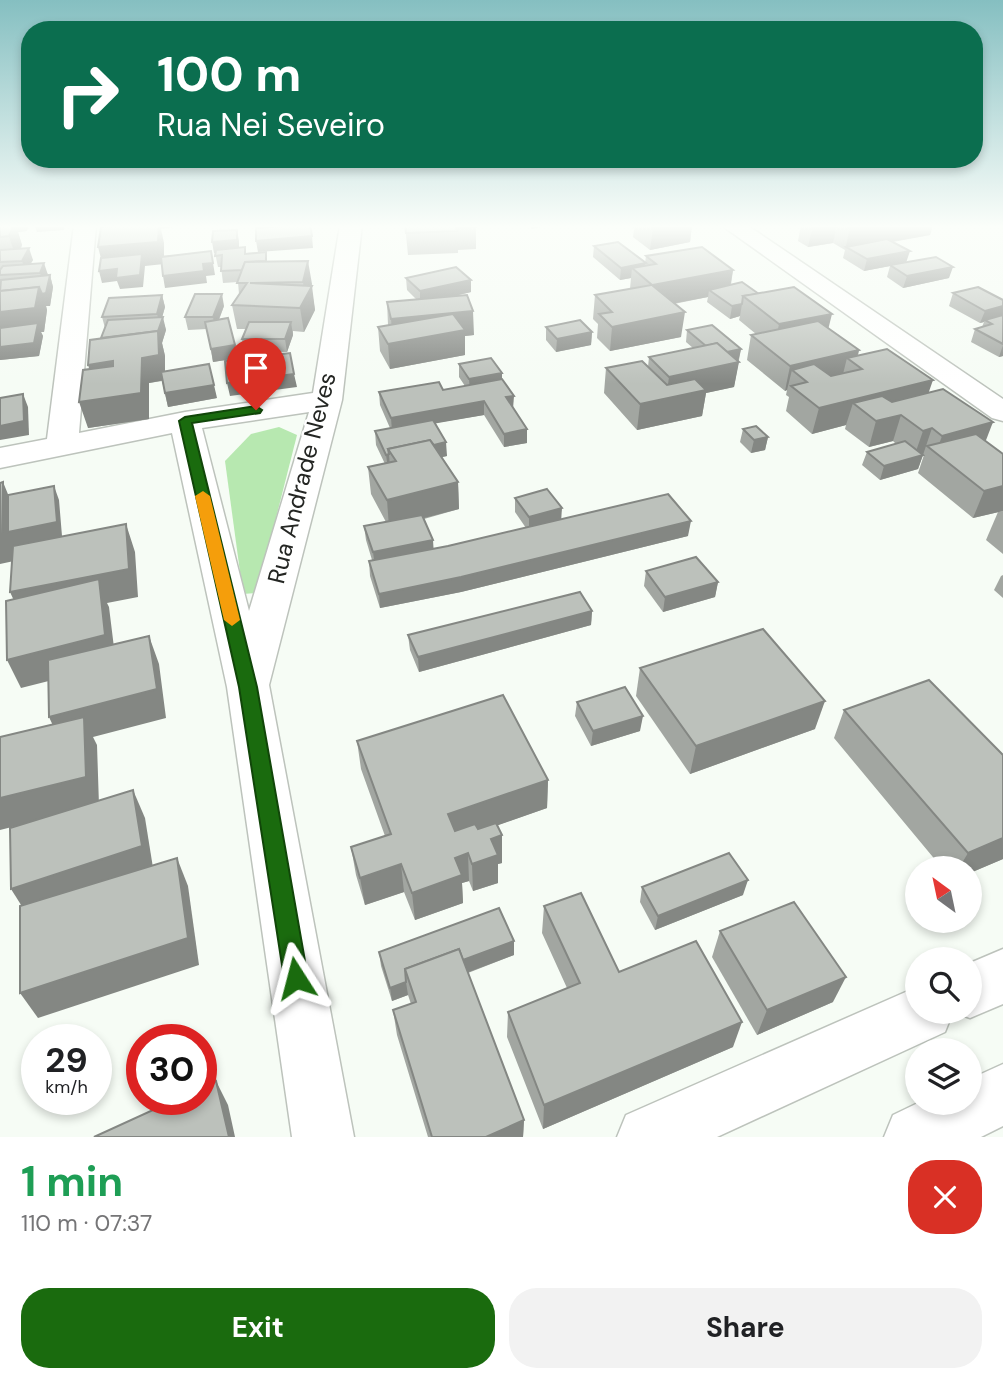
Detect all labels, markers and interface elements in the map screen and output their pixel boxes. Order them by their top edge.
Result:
text: 100 m [157,42,301,106]
icon: right [42,49,133,140]
text: Rua Nei Seveiro [157,104,385,146]
pin [226,338,286,410]
icon: arrive [237,349,275,387]
street label: Rua Andrade Neves [260,369,343,587]
north arrow [905,856,982,933]
map controls [905,856,982,1115]
position arrow [259,941,333,1015]
button: search [905,947,982,1024]
speed limit sign: 30 [126,1024,217,1115]
text: 29 [45,1037,88,1083]
button: layers [905,1038,982,1115]
text: km/h [45,1075,88,1099]
text: 1 min [21,1154,123,1209]
button: close [908,1160,982,1234]
text: 110 m · 07:37 [21,1208,152,1238]
button: Exit [21,1288,495,1368]
button: Share [509,1288,982,1368]

